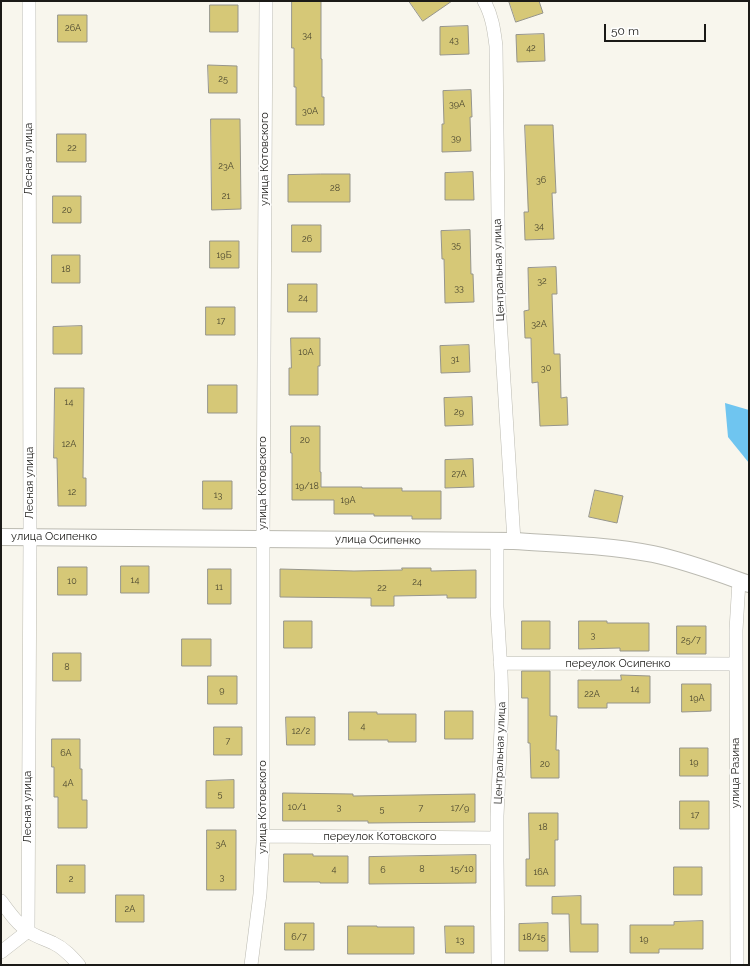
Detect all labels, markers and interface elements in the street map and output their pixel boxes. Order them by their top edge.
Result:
scale bar [606,16,708,42]
house number: 26А [65,23,81,33]
text: 50 m [611,24,639,38]
house number: 34 [302,30,312,40]
house number: 43 [449,35,459,45]
house number: 42 [526,43,536,53]
house number: 25 [218,74,228,84]
house number: 39А [449,99,465,109]
house number: 30А [302,106,318,116]
street label: улица Котовского [258,112,272,206]
street label: Лесная улица [22,123,36,195]
house number: 39 [451,133,461,143]
house number: 22 [67,143,77,153]
house number: 23А [218,161,234,171]
house number: 36 [536,175,546,185]
house number: 28 [330,183,340,193]
house number: 21 [222,191,230,201]
house number: 20 [62,205,72,215]
street label: Центральная улица [491,218,507,322]
house number: 34 [534,221,544,231]
house number: 26 [302,234,312,244]
house number: 35 [451,240,461,250]
house number: 19Б [217,250,231,260]
house number: 18 [61,264,71,274]
house number: 32 [537,276,547,286]
house number: 33 [454,283,464,293]
house number: 24 [298,293,308,303]
house number: 17 [217,316,225,326]
house number: 32А [531,319,547,329]
house number: 10А [298,347,314,357]
house number: 31 [451,354,459,364]
house number: 30 [541,363,551,373]
house number: 14 [65,397,73,407]
house number: 29 [454,407,464,417]
house number: 20 [300,435,310,445]
street label: улица Котовского [256,436,270,530]
house number: 12А [62,439,76,449]
street label: Лесная улица [23,447,37,519]
house number: 27А [451,469,467,479]
house number: 19/18 [295,481,319,491]
house number: 12 [68,487,76,497]
house number: 13 [214,490,222,500]
house number: 19А [340,495,356,505]
street label: улица Осипенко [11,530,97,544]
street label: улица Осипенко [335,533,421,547]
house number: 14 [131,575,139,585]
house number: 10 [67,576,77,586]
house number: 24 [412,577,422,587]
house number: 11 [215,582,223,592]
house number: 22 [377,583,387,593]
house number: 3 [591,630,595,640]
house number: 25/7 [681,635,701,645]
street label: переулок Осипенко [566,657,670,671]
house number: 8 [64,662,70,672]
house number: 14 [631,684,639,694]
house number: 9 [219,685,225,695]
house number: 22А [584,689,600,699]
house number: 19А [689,693,705,703]
street label: Центральная улица [492,701,508,805]
house number: 4 [361,721,365,731]
house number: 12/2 [292,726,310,736]
house number: 7 [226,736,230,746]
street label: улица Разина [729,738,743,808]
house number: 6А [60,748,72,758]
house number: 19 [689,757,699,767]
house number: 20 [540,759,550,769]
street label: улица Котовского [256,760,270,854]
street label: Лесная улица [21,771,35,843]
house number: 4А [63,778,73,788]
house number: 5 [218,789,222,799]
house number: 10/1 [288,802,306,812]
house number: 3 [337,802,341,812]
house number: 7 [419,803,423,813]
house number: 17/9 [451,803,469,813]
house number: 5 [380,804,384,814]
house number: 17 [691,810,699,820]
house number: 18 [538,822,548,832]
street label: переулок Котовского [324,830,436,844]
house number: 3А [216,839,226,849]
house number: 4 [332,864,336,874]
house number: 8 [419,864,425,874]
house number: 15/10 [450,864,474,874]
house number: 6 [380,865,386,875]
house number: 16А [533,867,549,877]
house number: 3 [220,872,224,882]
house number: 2 [69,874,73,884]
house number: 2А [125,904,135,914]
house number: 6/7 [291,932,307,942]
house number: 18/15 [522,932,546,942]
house number: 19 [639,934,649,944]
house number: 13 [456,935,464,945]

